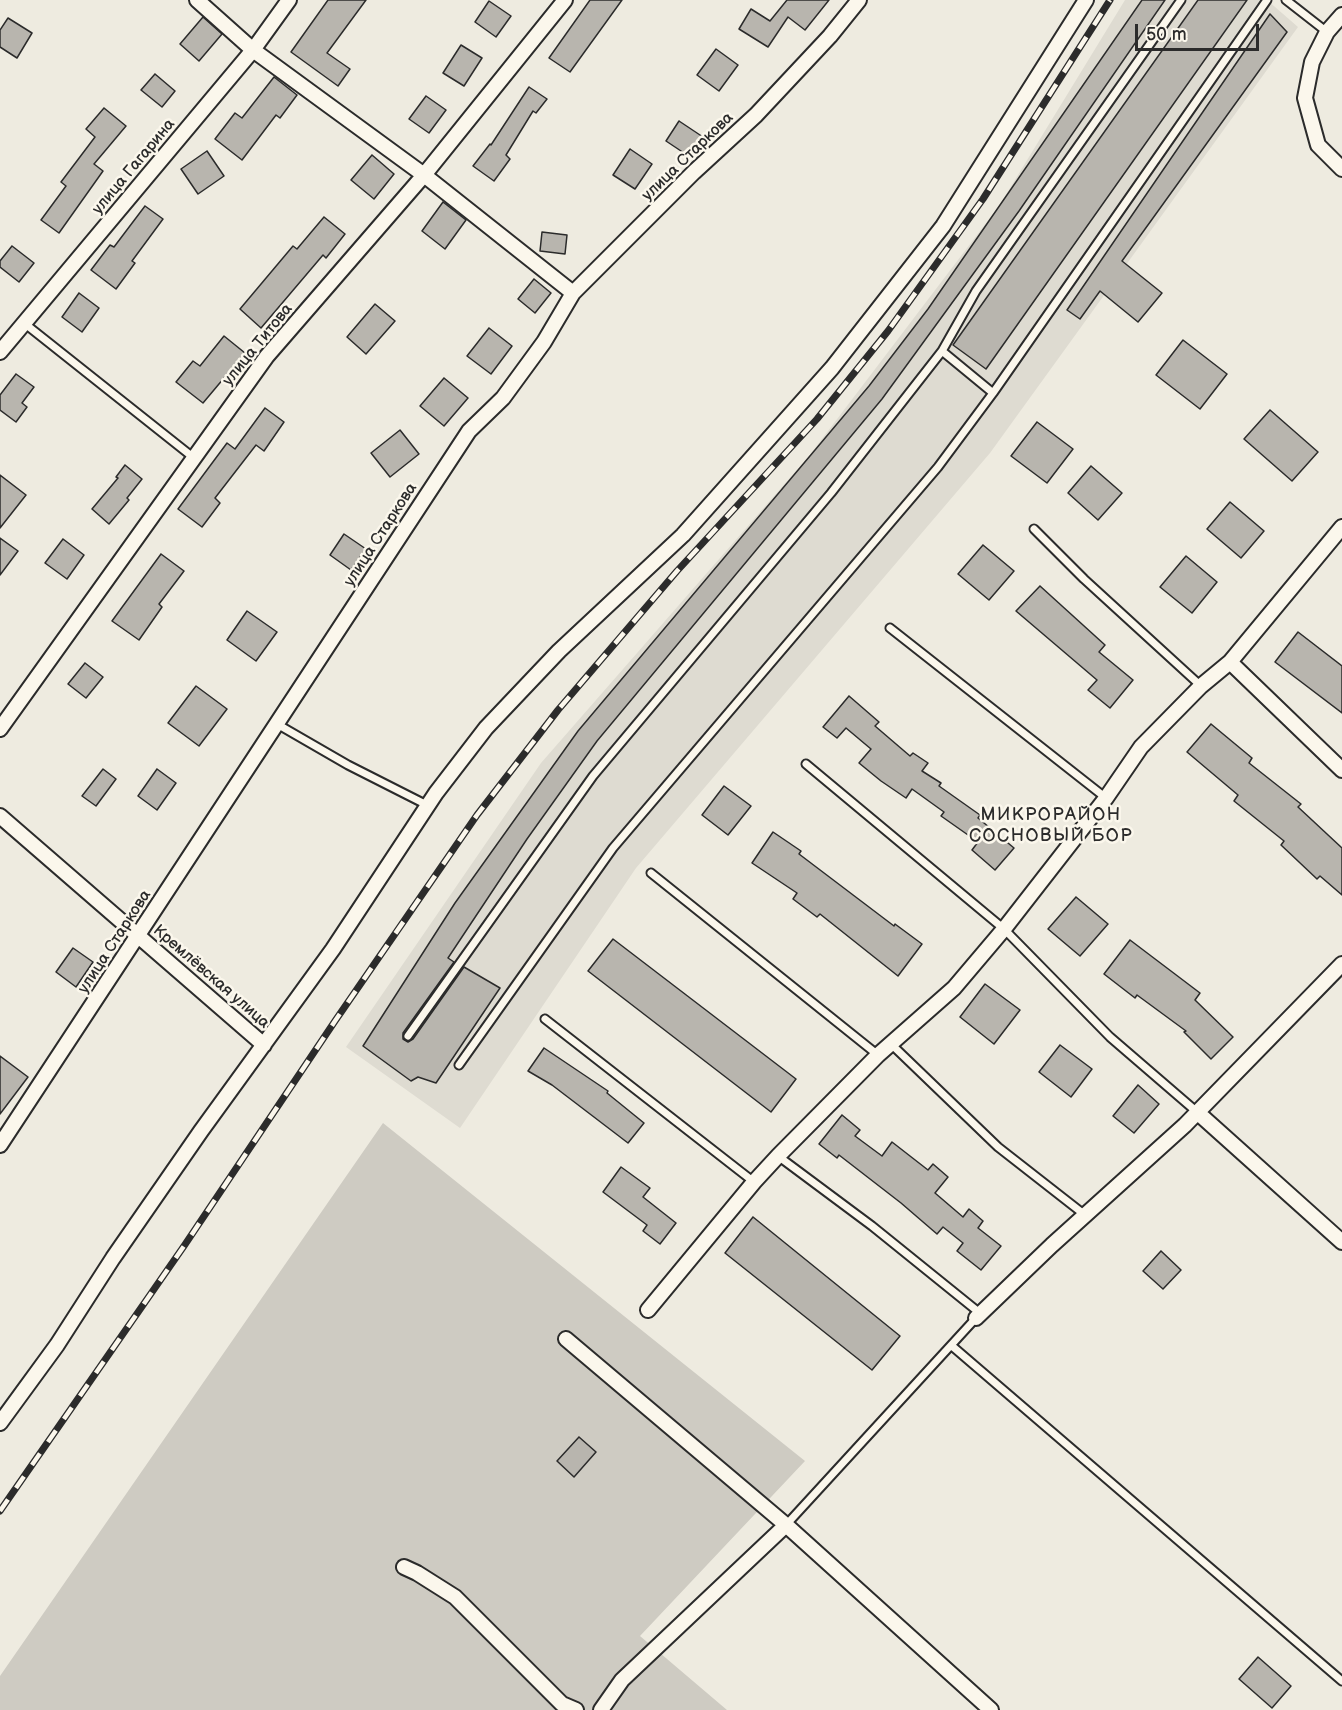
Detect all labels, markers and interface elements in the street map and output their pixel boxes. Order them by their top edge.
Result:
scale bar [1138,12,1262,50]
text: 50 m [1146,24,1187,45]
street label: улица Старкова [638,109,738,205]
street label: улица Гагарина [89,115,179,219]
street label: улица Титова [219,300,297,390]
street label: улица Старкова [340,480,422,590]
district label: МИКРОРАЙОН СОСНОВЫЙ БОР [969,804,1133,846]
street label: улица Старкова [74,887,156,997]
street label: Кремлёвская улица [149,921,273,1033]

